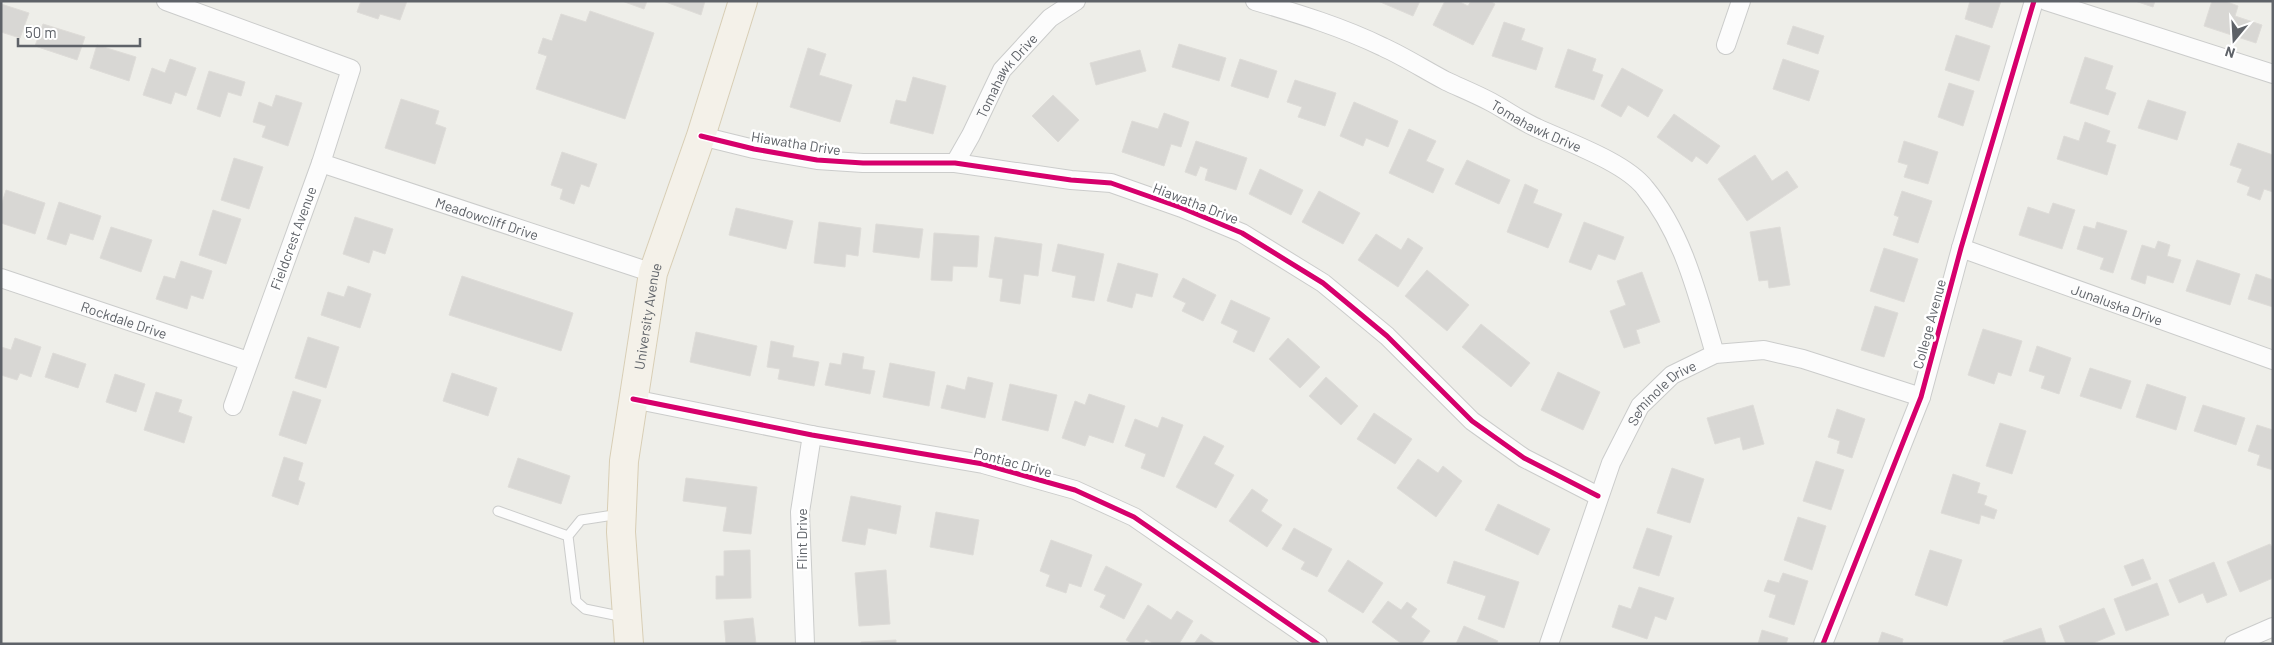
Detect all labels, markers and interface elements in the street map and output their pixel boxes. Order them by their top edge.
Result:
scale bar [18,15,140,47]
north arrow [2209,15,2259,65]
text: 50 m [25,23,57,41]
street label: Tomahawk Drive [972,29,1040,120]
text: N [2223,43,2237,62]
street label: Tomahawk Drive [1488,95,1584,155]
street label: Hiawatha Drive [750,128,842,158]
street label: Hiawatha Drive [1151,179,1241,227]
street label: Fieldcrest Avenue [266,184,320,292]
street label: Meadowcliff Drive [433,193,541,243]
street label: University Avenue [630,260,665,371]
street label: College Avenue [1909,277,1949,371]
street label: Junaluska Drive [2069,280,2165,328]
street label: Rockdale Drive [79,297,169,342]
street label: Seminole Drive [1623,356,1699,428]
street label: Pontiac Drive [972,443,1054,481]
street label: Flint Drive [793,508,810,570]

